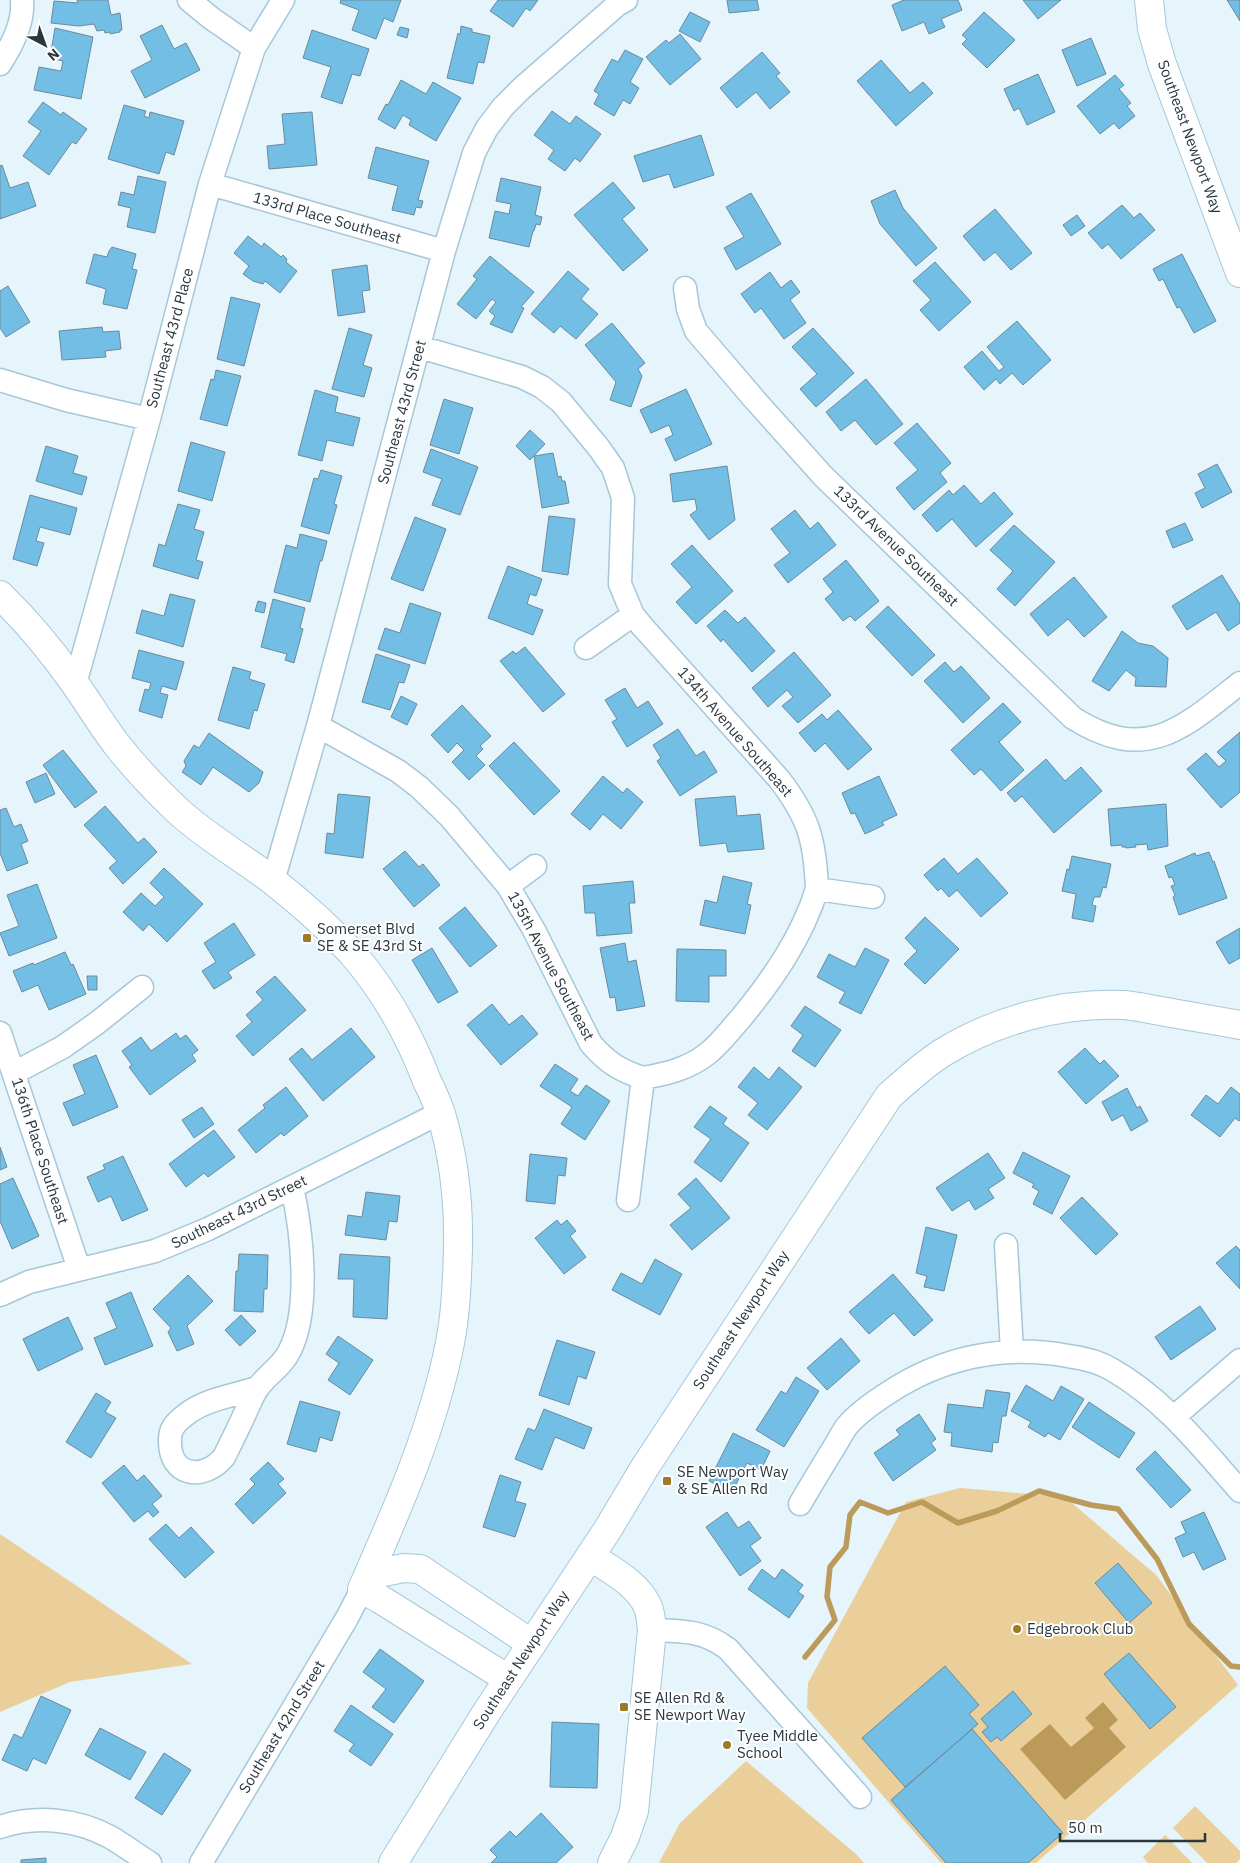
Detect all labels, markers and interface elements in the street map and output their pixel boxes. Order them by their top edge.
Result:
north arrow [20,20,70,70]
text: N [44,45,63,65]
street label: Southeast Newport Way [1154,57,1227,217]
street label: 133rd Place Southeast [251,187,403,248]
street label: Southeast 43rd Place [142,266,197,410]
street label: Southeast 43rd Street [373,338,430,486]
street label: 133rd Avenue Southeast [830,481,963,610]
street label: 134th Avenue Southeast [674,663,797,801]
street label: 135th Avenue Southeast [504,888,599,1044]
place label: Somerset Blvd SE & SE 43rd St [317,919,423,955]
marker: Somerset Blvd SE & SE 43rd St [301,932,313,944]
street label: 136th Place Southeast [8,1075,73,1226]
street label: Southeast 43rd Street [168,1170,310,1253]
street label: Southeast Newport Way [688,1246,793,1393]
place label: SE Newport Way & SE Allen Rd [677,1462,789,1498]
marker: SE Newport Way & SE Allen Rd [661,1475,673,1487]
street label: Southeast Newport Way [468,1586,573,1733]
place label: Edgebrook Club [1027,1619,1133,1638]
marker: Edgebrook Club [1011,1623,1023,1635]
street label: Southeast 42nd Street [234,1657,329,1797]
place label: SE Allen Rd & SE Newport Way [634,1688,746,1724]
marker: SE Allen Rd & SE Newport Way [618,1701,630,1713]
place label: Tyee Middle School [737,1726,818,1762]
marker: Tyee Middle School [721,1739,733,1751]
scale bar [1060,1810,1205,1842]
text: 50 m [1068,1818,1103,1837]

